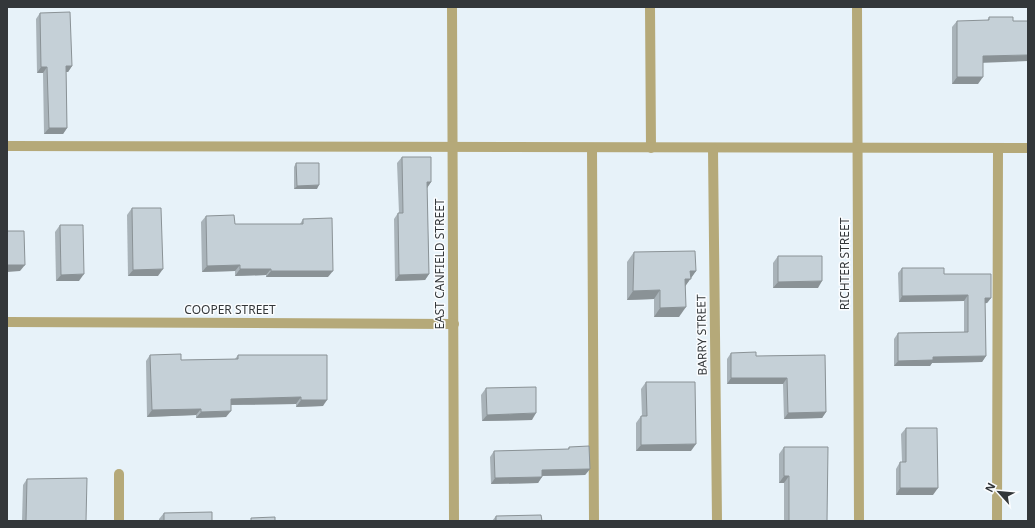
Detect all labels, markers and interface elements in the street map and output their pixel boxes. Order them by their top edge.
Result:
street label: EAST CANFIELD STREET [431,198,448,329]
street label: RICHTER STREET [836,217,853,310]
street label: BARRY STREET [692,294,711,376]
street label: COOPER STREET [184,301,276,318]
north arrow [979,472,1019,512]
text: N [981,480,998,495]

